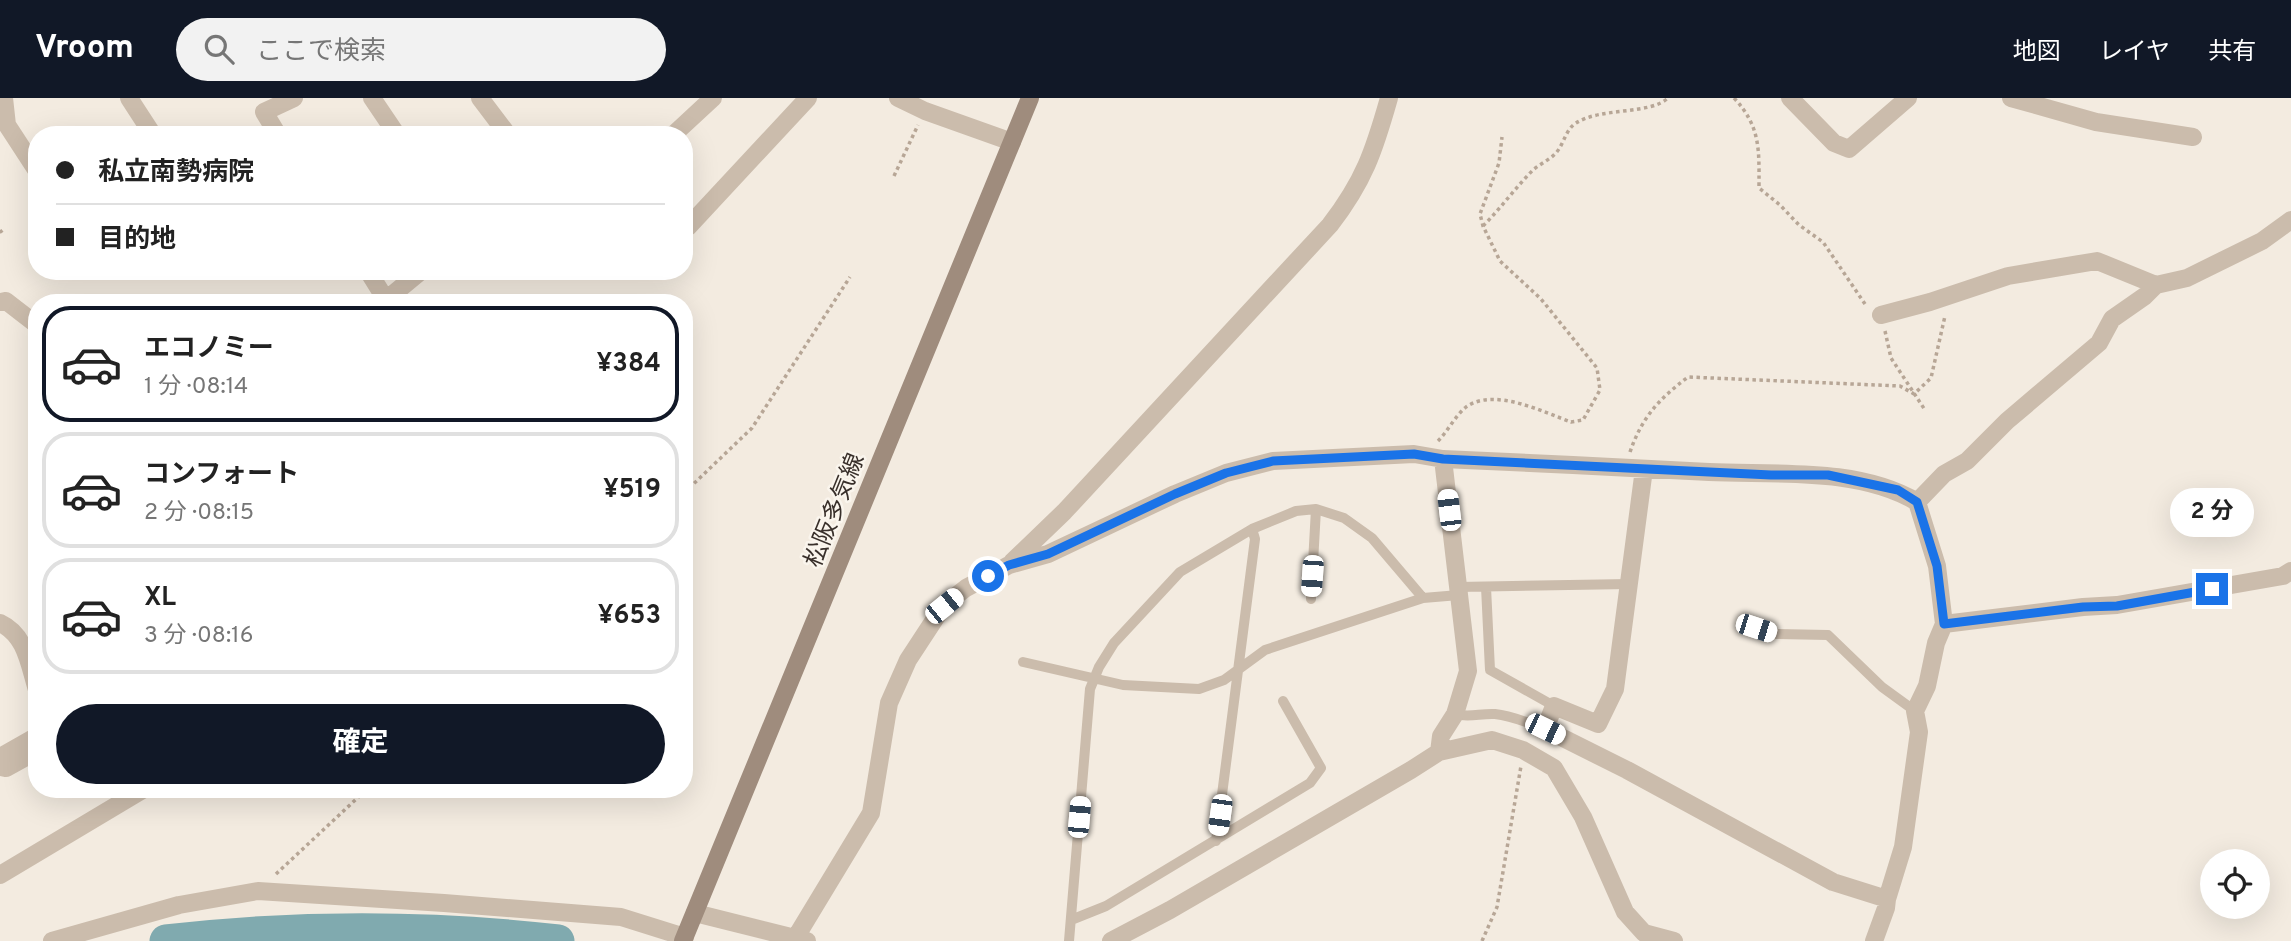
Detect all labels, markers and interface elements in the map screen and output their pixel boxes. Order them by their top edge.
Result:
search box [176,18,666,81]
text: Vroom [35,28,134,70]
icon: search [200,30,238,68]
text: ここで検索 [256,36,386,69]
text: 地図 [2013,38,2061,68]
text: レイヤ [2099,38,2170,68]
text: 共有 [2208,38,2256,68]
text: 私立南勢病院 [98,157,254,190]
text: 目的地 [98,224,176,257]
icon: car [60,333,123,396]
text: エコノミー [144,333,274,366]
text: ¥384 [597,348,661,381]
text: 1 分 · 08:14 [144,373,248,402]
street label: 松阪多気線 [799,449,872,572]
icon: car [60,459,123,522]
text: コンフォート [144,459,299,492]
text: ¥519 [603,474,661,507]
car [1437,488,1462,532]
callout: 2 分 [2170,488,2254,536]
text: 2 分 [2191,498,2233,527]
text: 2 分 · 08:15 [144,499,254,528]
car [1301,554,1324,598]
route start [972,560,1004,592]
route end [2196,573,2228,605]
text: XL [144,582,176,615]
icon: car [60,585,123,648]
car [922,585,967,627]
text: ¥653 [598,600,661,633]
car [1733,612,1780,644]
text: 3 分 · 08:16 [144,622,253,651]
button: 確定 [56,704,665,784]
car [1522,710,1569,748]
car [1207,793,1234,837]
car [1067,795,1092,839]
map controls [2200,849,2270,919]
button: locate [2200,849,2270,919]

